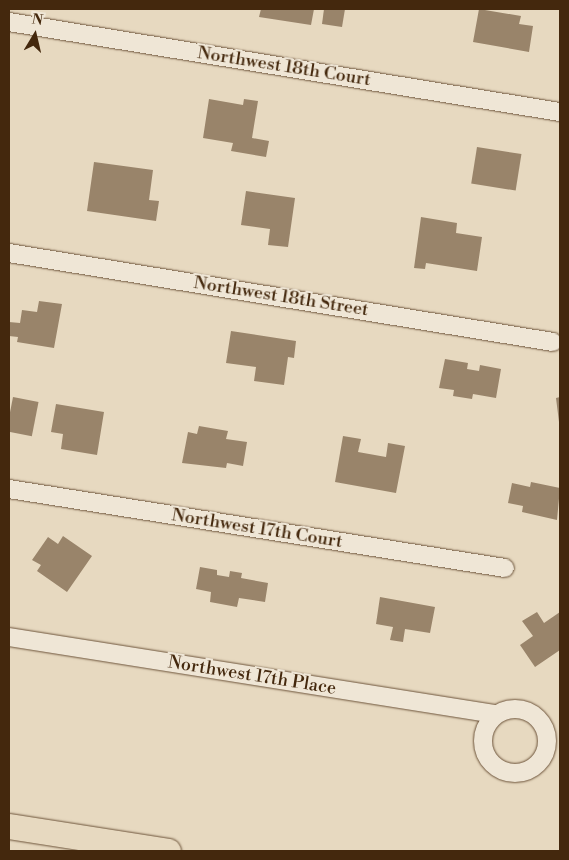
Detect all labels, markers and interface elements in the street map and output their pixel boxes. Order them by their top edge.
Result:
north arrow [10,10,60,60]
text: N [30,10,44,30]
street label: Northwest 18th Court [196,43,372,91]
street label: Northwest 18th Street [192,273,370,321]
street label: Northwest 17th Court [170,505,344,553]
street label: Northwest 17th Place [166,652,338,700]

